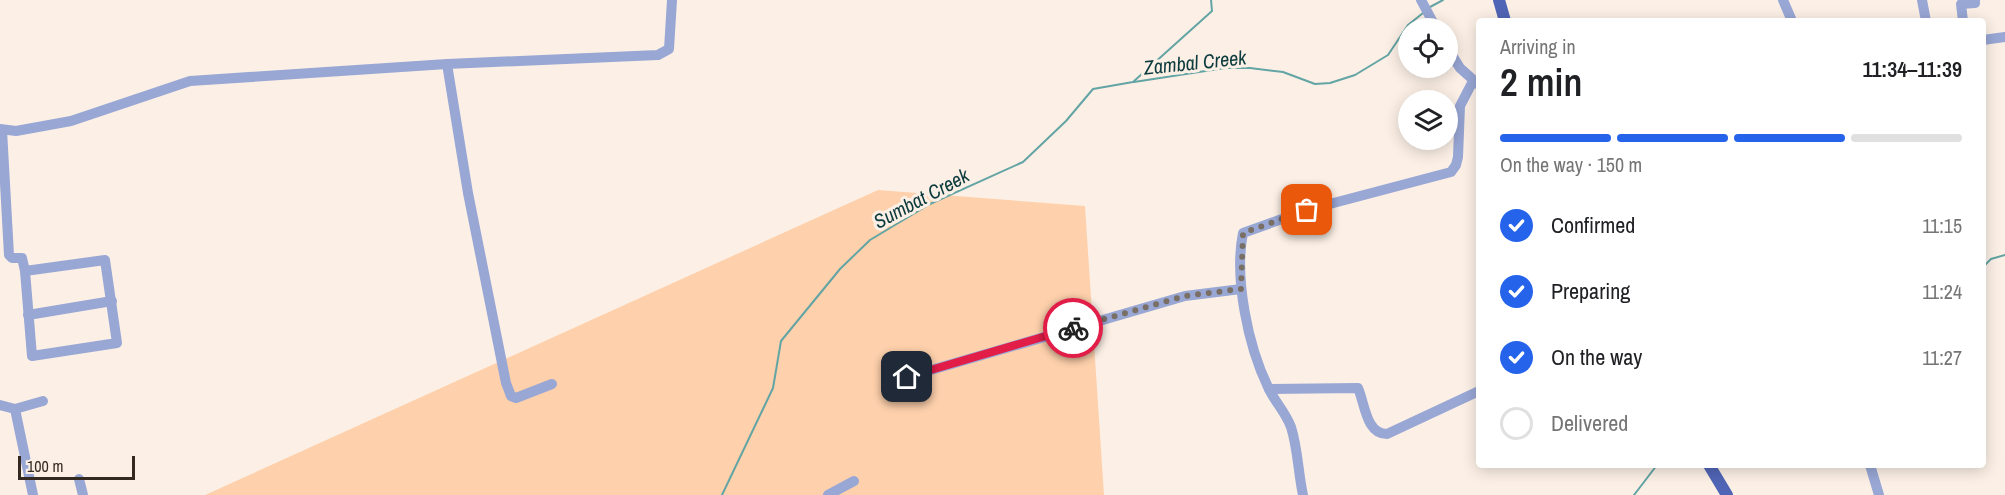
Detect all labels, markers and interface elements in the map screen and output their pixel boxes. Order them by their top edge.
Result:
map controls [1398,18,1458,150]
button: locate [1398,18,1458,78]
text: Arriving in [1500,33,1576,60]
water label: Zambal Creek [1141,43,1248,81]
text: 11:34–11:39 [1863,54,1962,84]
text: 2 min [1500,56,1582,108]
button: layers [1398,90,1458,150]
text: On the way · 150 m [1500,151,1642,178]
water label: Sumbat Creek [868,161,974,235]
pin [1281,184,1332,235]
icon: bag [1290,193,1323,226]
icon: check [1500,209,1533,242]
text: Confirmed [1551,210,1635,240]
text: 11:15 [1922,212,1962,239]
icon: check [1500,275,1533,308]
text: Preparing [1551,276,1630,306]
text: 11:24 [1922,278,1962,305]
courier [1043,298,1103,358]
icon: bike [1057,312,1090,345]
icon: check [1500,341,1533,374]
text: On the way [1551,342,1642,372]
text: 11:27 [1922,344,1962,371]
pin [881,351,932,402]
icon: home [890,360,923,393]
text: Delivered [1551,408,1628,438]
scale bar [18,453,135,480]
text: 100 m [27,455,63,477]

